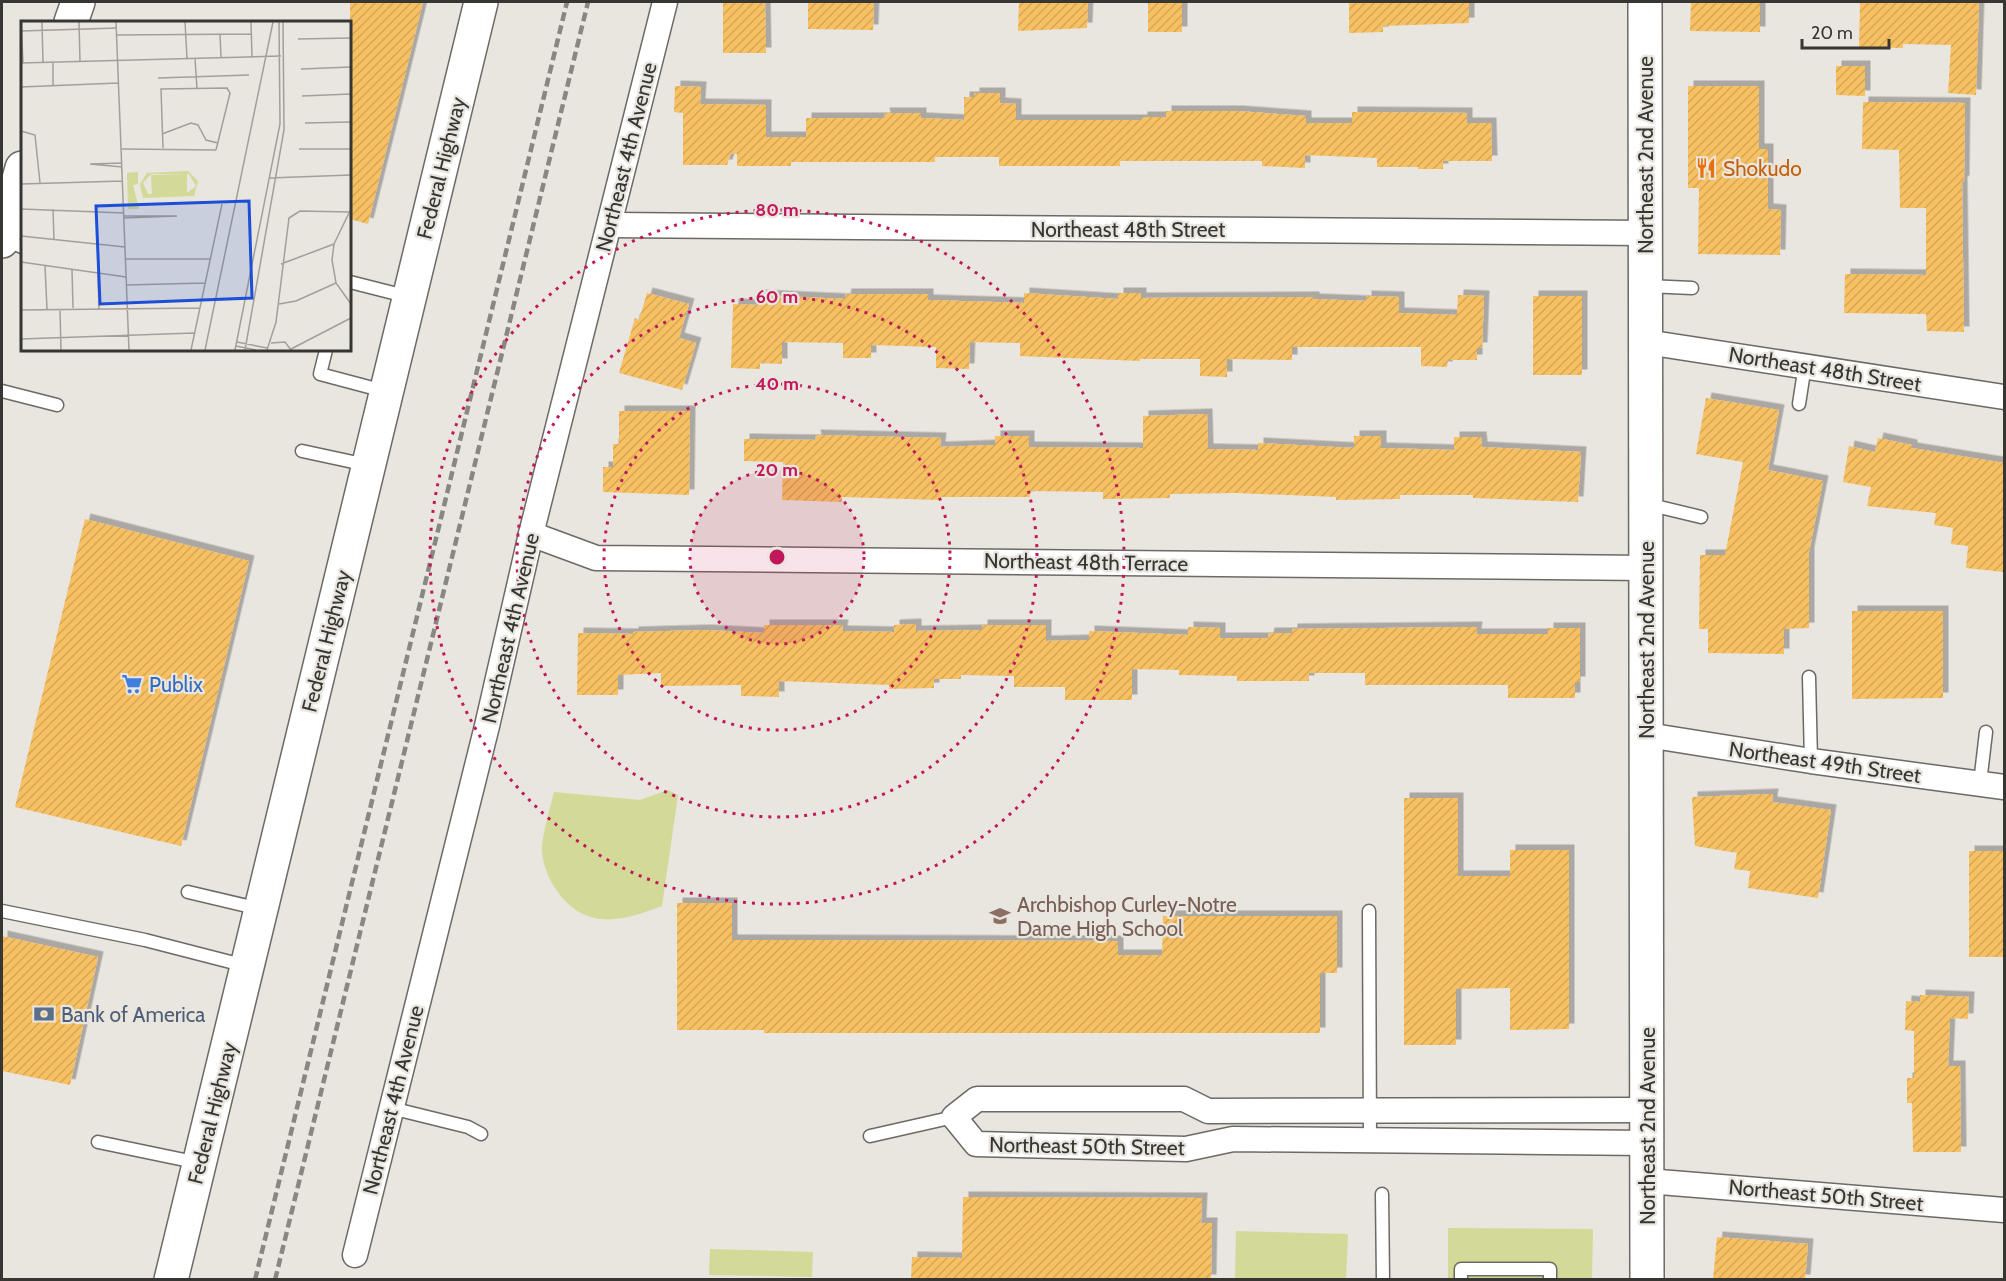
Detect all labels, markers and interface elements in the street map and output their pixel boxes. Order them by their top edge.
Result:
scale bar [1802,12,1889,50]
inset map [21,21,351,351]
text: 20 m [1811,22,1853,44]
street label: Northeast 2nd Avenue [1633,56,1658,254]
street label: Northeast 4th Avenue [590,59,662,254]
street label: Federal Highway [411,94,471,242]
restaurant icon: Shokudo [1694,156,1718,180]
place label: Shokudo [1723,156,1802,181]
text: 80 m [755,199,799,221]
street label: Northeast 48th Street [1031,217,1225,242]
text: 60 m [756,286,798,308]
street label: Northeast 48th Street [1727,341,1923,397]
text: 40 m [755,373,799,395]
text: 20 m [756,459,798,481]
street label: Northeast 4th Avenue [476,530,544,726]
street label: Northeast 2nd Avenue [1634,541,1659,739]
centre of rings [767,547,787,567]
street label: Northeast 48th Terrace [984,548,1189,576]
street label: Federal Highway [296,567,356,715]
supermarket icon: Publix [120,672,144,696]
place label: Publix [149,672,203,697]
street label: Northeast 49th Street [1727,736,1923,788]
place label: Archbishop Curley-Notre Dame High School [1017,892,1237,941]
school or university icon: Archbishop Curley-Notre Dame High School [988,904,1012,928]
bank icon: Bank of America [32,1002,56,1026]
place label: Bank of America [61,1002,205,1027]
street label: Northeast 4th Avenue [357,1002,429,1197]
street label: Northeast 2nd Avenue [1635,1027,1660,1225]
street label: Federal Highway [182,1039,242,1187]
street label: Northeast 50th Street [989,1132,1185,1160]
street label: Northeast 50th Street [1727,1174,1925,1216]

